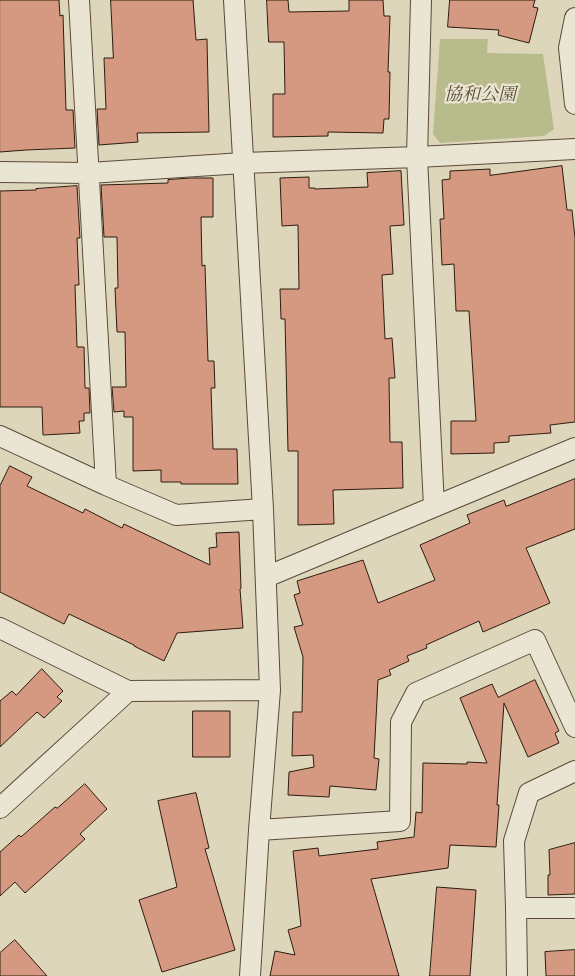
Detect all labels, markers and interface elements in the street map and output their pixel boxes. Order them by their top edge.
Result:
park label: 協和公園 [444,85,516,107]

